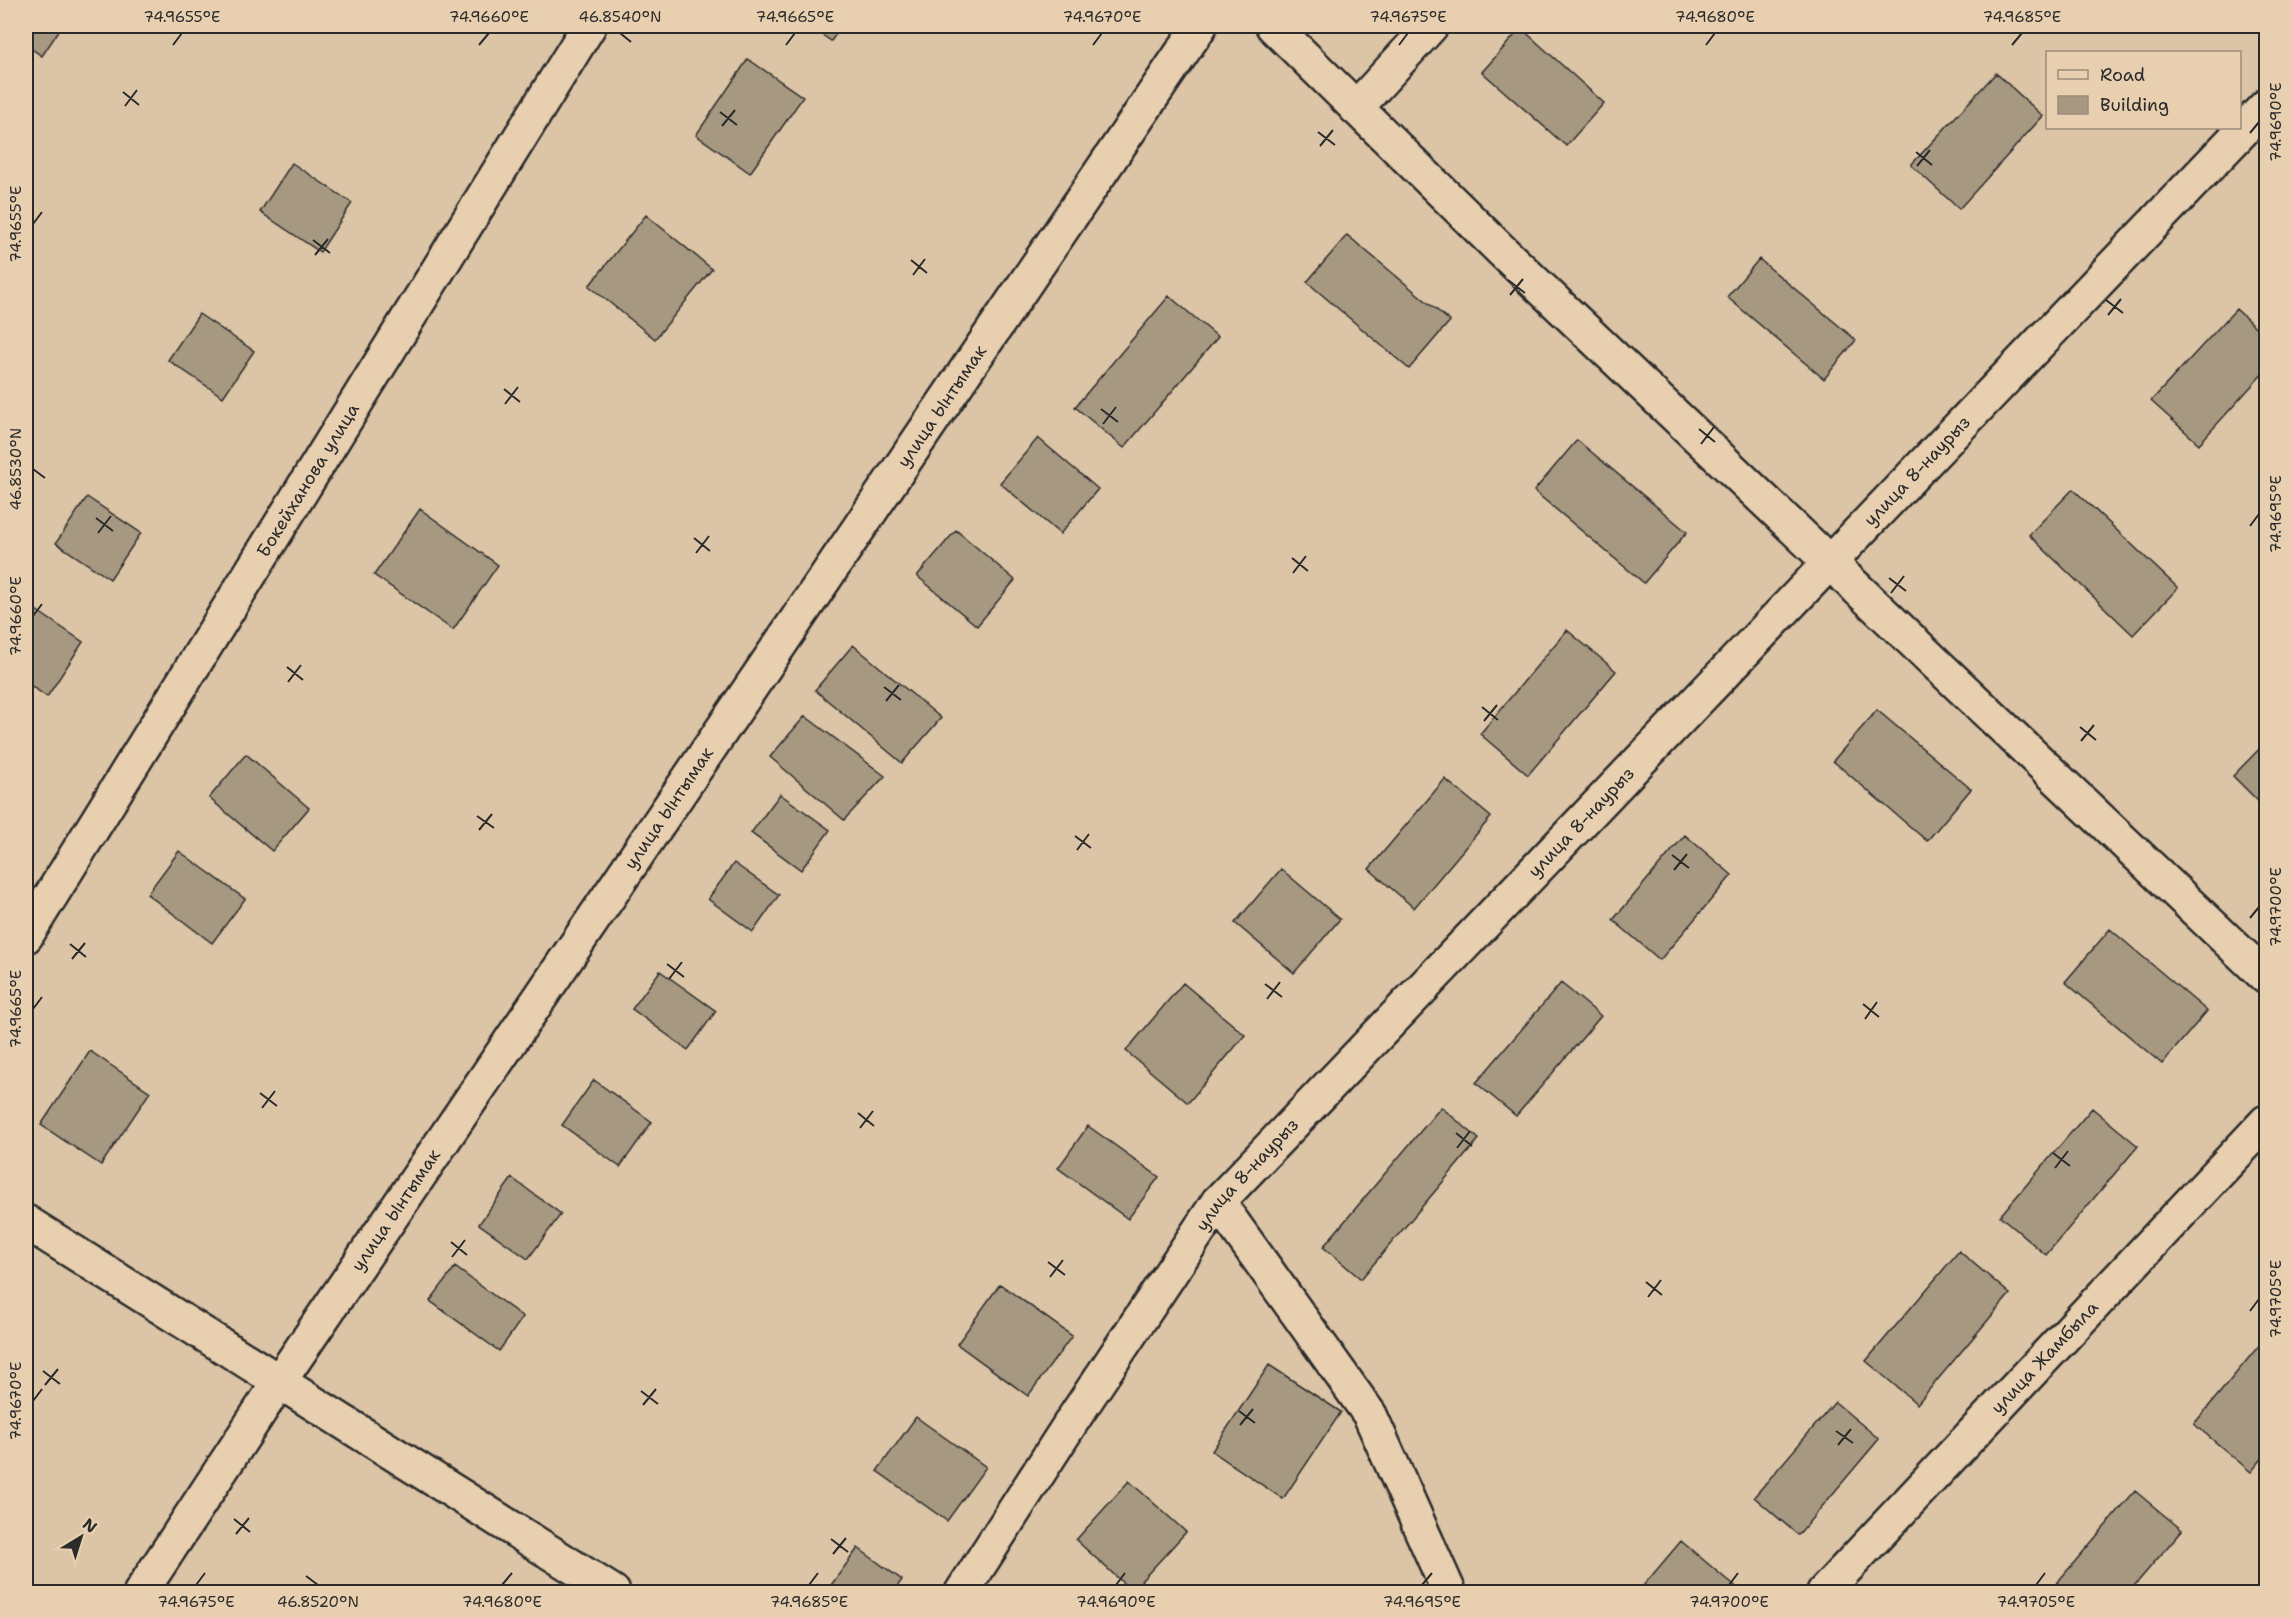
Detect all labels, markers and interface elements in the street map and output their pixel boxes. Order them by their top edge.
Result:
text: 74.9655°E [144,7,220,27]
text: 74.9660°E [449,7,529,27]
text: 46.8540°N [579,7,661,27]
text: 74.9665°E [756,7,834,27]
text: 74.9670°E [1063,7,1141,27]
text: 74.9675°E [1369,7,1447,27]
text: 74.9680°E [1675,7,1755,27]
text: 74.9685°E [1983,7,2061,27]
legend [2046,51,2241,129]
text: Road [2100,63,2145,87]
text: 74.9690°E [2266,82,2286,162]
text: Building [2100,93,2169,117]
text: 74.9655°E [6,186,26,262]
street label: улица Ынтымак [892,340,992,472]
street label: Бокейханова улица [251,399,365,562]
street label: улица 8-наурыз [1859,411,1975,531]
text: 46.8530°N [6,428,26,510]
text: 74.9695°E [2266,475,2286,553]
text: 74.9660°E [6,576,26,656]
street label: улица Ынтымак [619,742,719,874]
street label: улица 8-наурыз [1523,762,1640,883]
text: 74.9700°E [2266,867,2286,947]
text: 74.9665°E [6,970,26,1048]
street label: улица 8-наурыз [1190,1113,1304,1236]
street label: улица Ынтымак [346,1144,446,1276]
text: 74.9705°E [2266,1260,2286,1338]
street label: улица Жамбыла [1986,1296,2104,1419]
text: 74.9670°E [6,1362,26,1440]
north arrow [51,1507,111,1567]
text: N [78,1513,101,1538]
text: 74.9675°E [157,1592,235,1612]
text: 46.8520°N [277,1592,359,1612]
text: 74.9680°E [462,1592,542,1612]
text: 74.9685°E [770,1592,848,1612]
text: 74.9690°E [1076,1592,1156,1612]
text: 74.9695°E [1383,1592,1461,1612]
text: 74.9700°E [1689,1592,1769,1612]
text: 74.9705°E [1997,1592,2075,1612]

